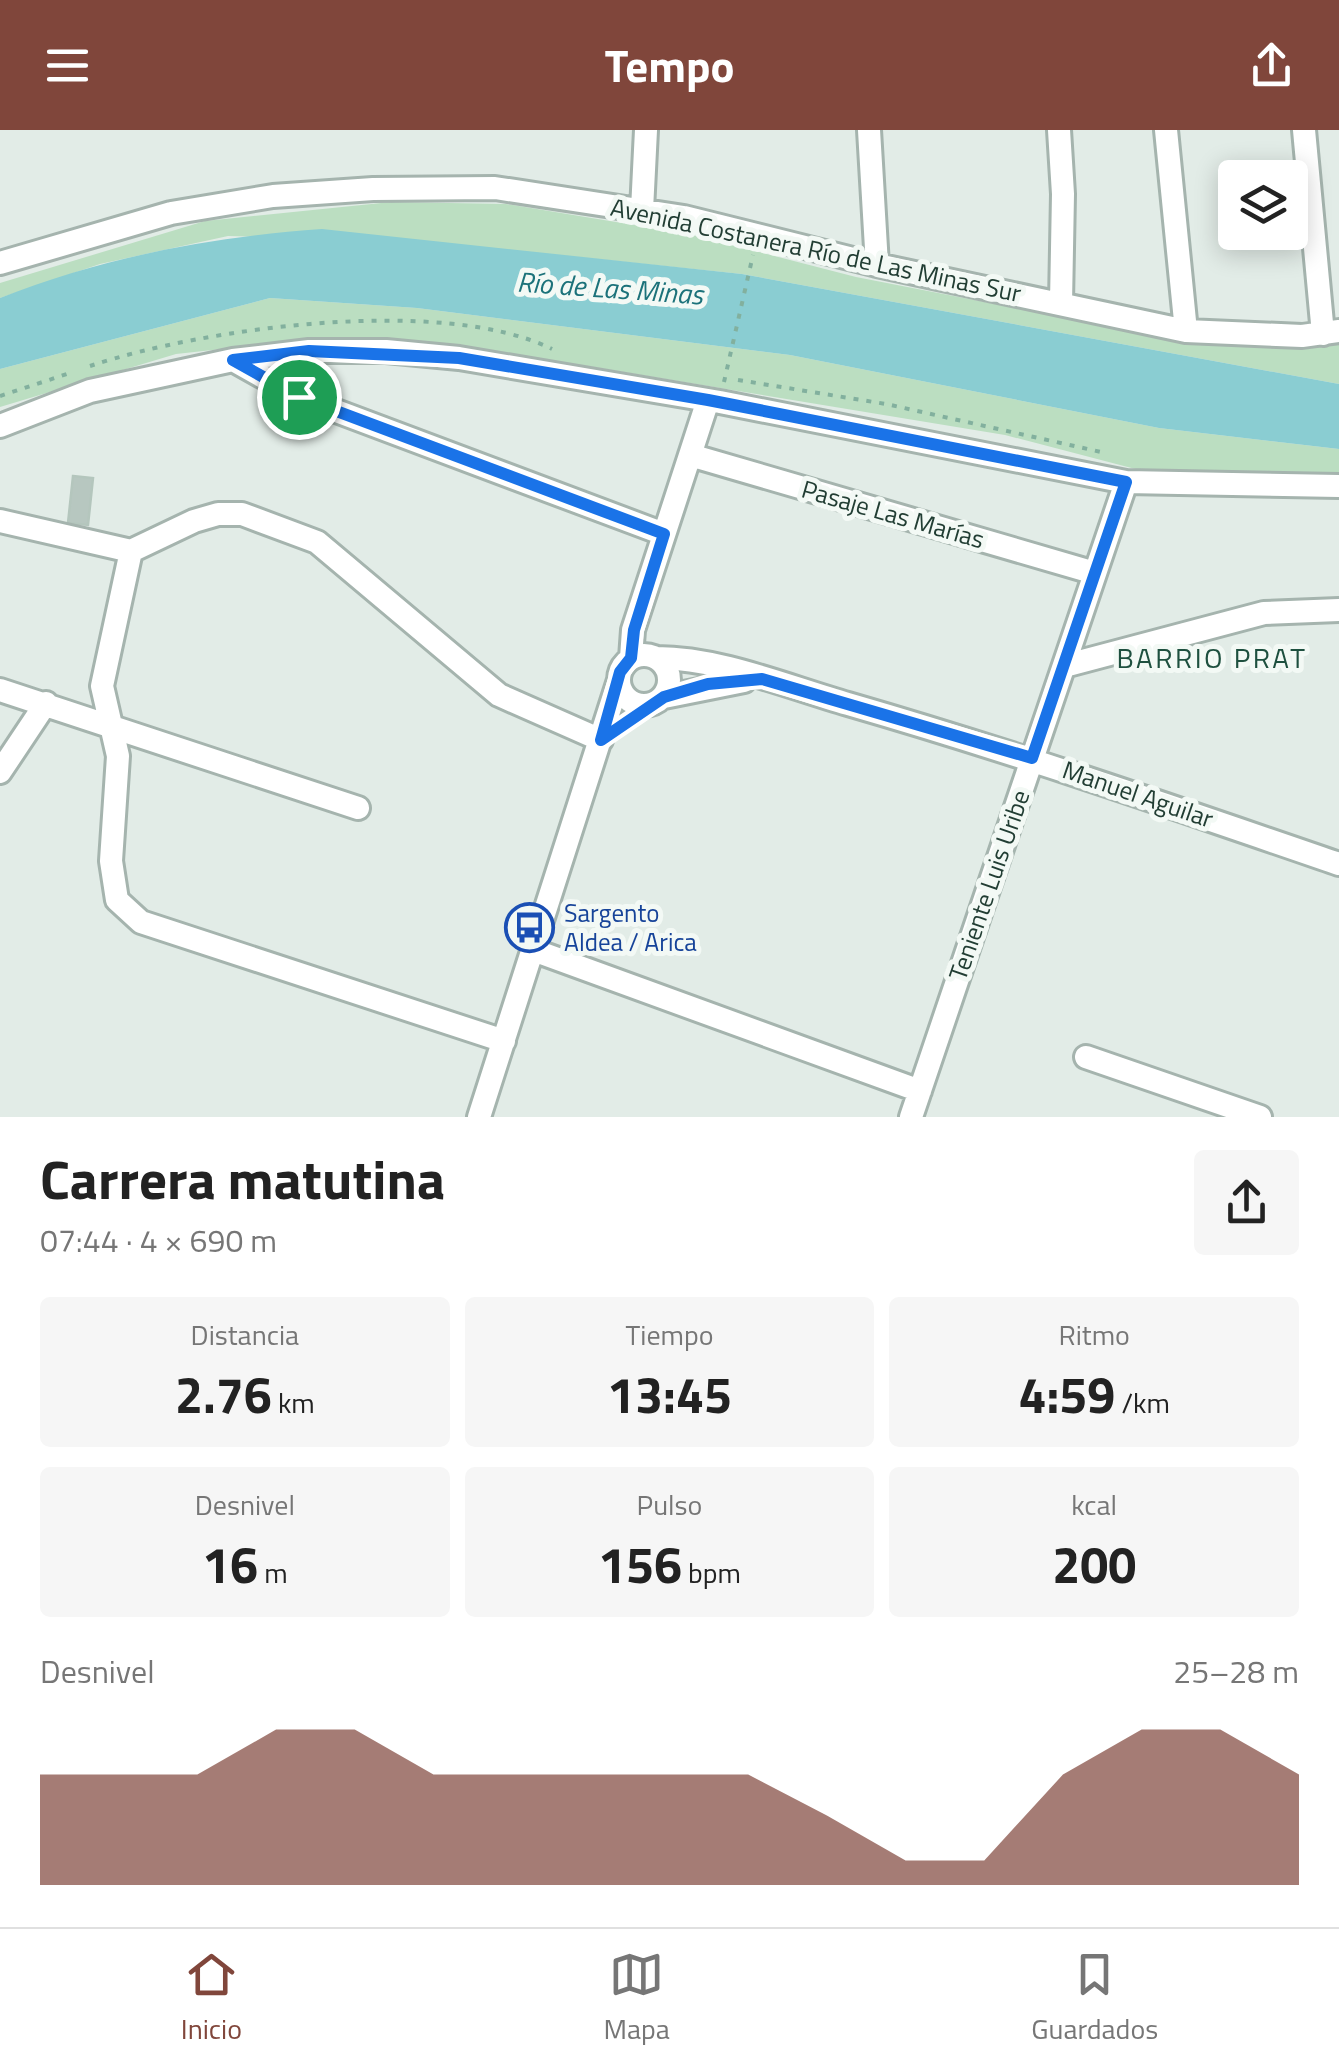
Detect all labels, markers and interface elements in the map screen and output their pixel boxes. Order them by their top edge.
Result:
text: Tempo [605,31,734,99]
icon: menu [40,38,95,93]
icon: share [1244,38,1299,93]
map controls [1218,160,1308,250]
button: layers [1218,160,1308,250]
street label: Avenida Costanera Río de Las Minas Sur [608,192,1024,308]
water label: Río de Las Minas [516,265,704,311]
pin [257,355,342,440]
icon: arrive [272,370,327,425]
street label: Pasaje Las Marías [797,470,989,558]
district label: BARRIO PRAT [1117,636,1307,679]
street label: Manuel Aguilar [1057,750,1219,838]
street label: Teniente Luis Uribe [939,785,1039,985]
place label: Sargento Aldea / Arica [564,894,697,961]
bus stop icon: Sargento Aldea / Arica [503,901,555,953]
text: Carrera matutina [40,1137,445,1220]
button: share [1194,1150,1299,1255]
text: 07:44 · 4 × 690 m [40,1216,277,1264]
text: Distancia [191,1313,299,1356]
text: Tiempo [626,1313,713,1356]
text: Ritmo [1058,1313,1130,1356]
text: 2.76 [175,1356,272,1432]
text: 13:45 [607,1356,732,1432]
text: 4:59 [1018,1356,1115,1432]
text: km [272,1381,315,1424]
text: /km [1115,1381,1170,1424]
text: Desnivel [195,1483,295,1526]
text: Pulso [637,1483,702,1526]
text: kcal [1071,1483,1117,1526]
text: 16 [202,1526,258,1602]
text: 156 [598,1526,682,1602]
text: 200 [1052,1526,1136,1602]
text: m [258,1551,288,1594]
text: bpm [682,1551,741,1594]
text: Desnivel [40,1647,155,1695]
text: 25–28 m [1173,1647,1299,1695]
tab: Inicio [181,1947,242,2050]
tab: Mapa [603,1947,670,2050]
tab: Guardados [1031,1947,1158,2050]

